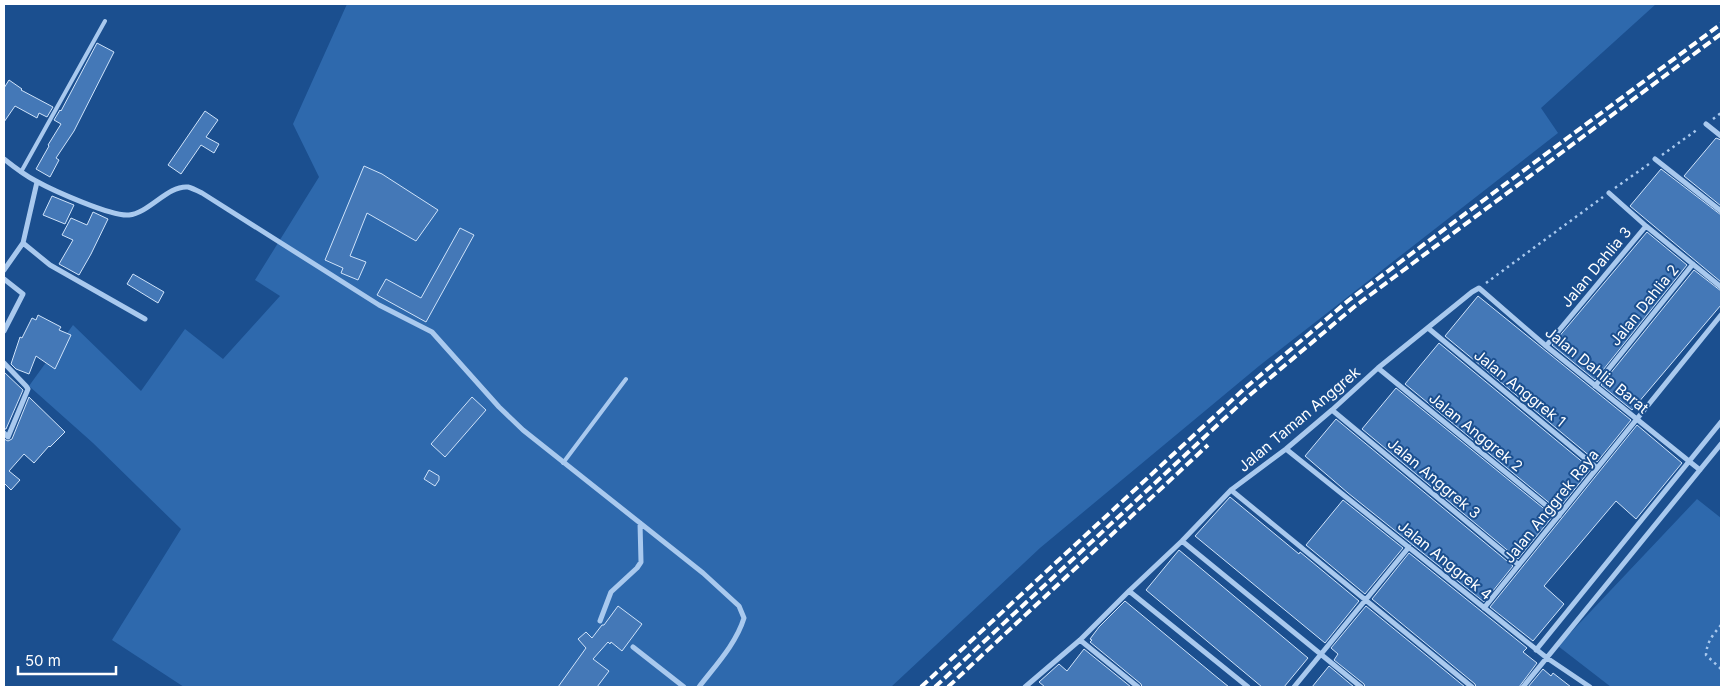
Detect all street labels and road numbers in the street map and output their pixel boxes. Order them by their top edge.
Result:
street label: Jalan Dahlia 3 [1557,223,1635,311]
street label: Jalan Dahlia 2 [1605,260,1683,350]
street label: Jalan Dahlia Barat [1542,323,1653,418]
street label: Jalan Anggrek 1 [1470,345,1570,431]
street label: Jalan Taman Anggrek [1234,362,1365,476]
street label: Jalan Anggrek 2 [1425,388,1527,476]
street label: Jalan Anggrek 3 [1384,434,1484,522]
street label: Jalan Anggrek Raya [1499,445,1603,567]
street label: Jalan Anggrek 4 [1394,516,1496,604]

